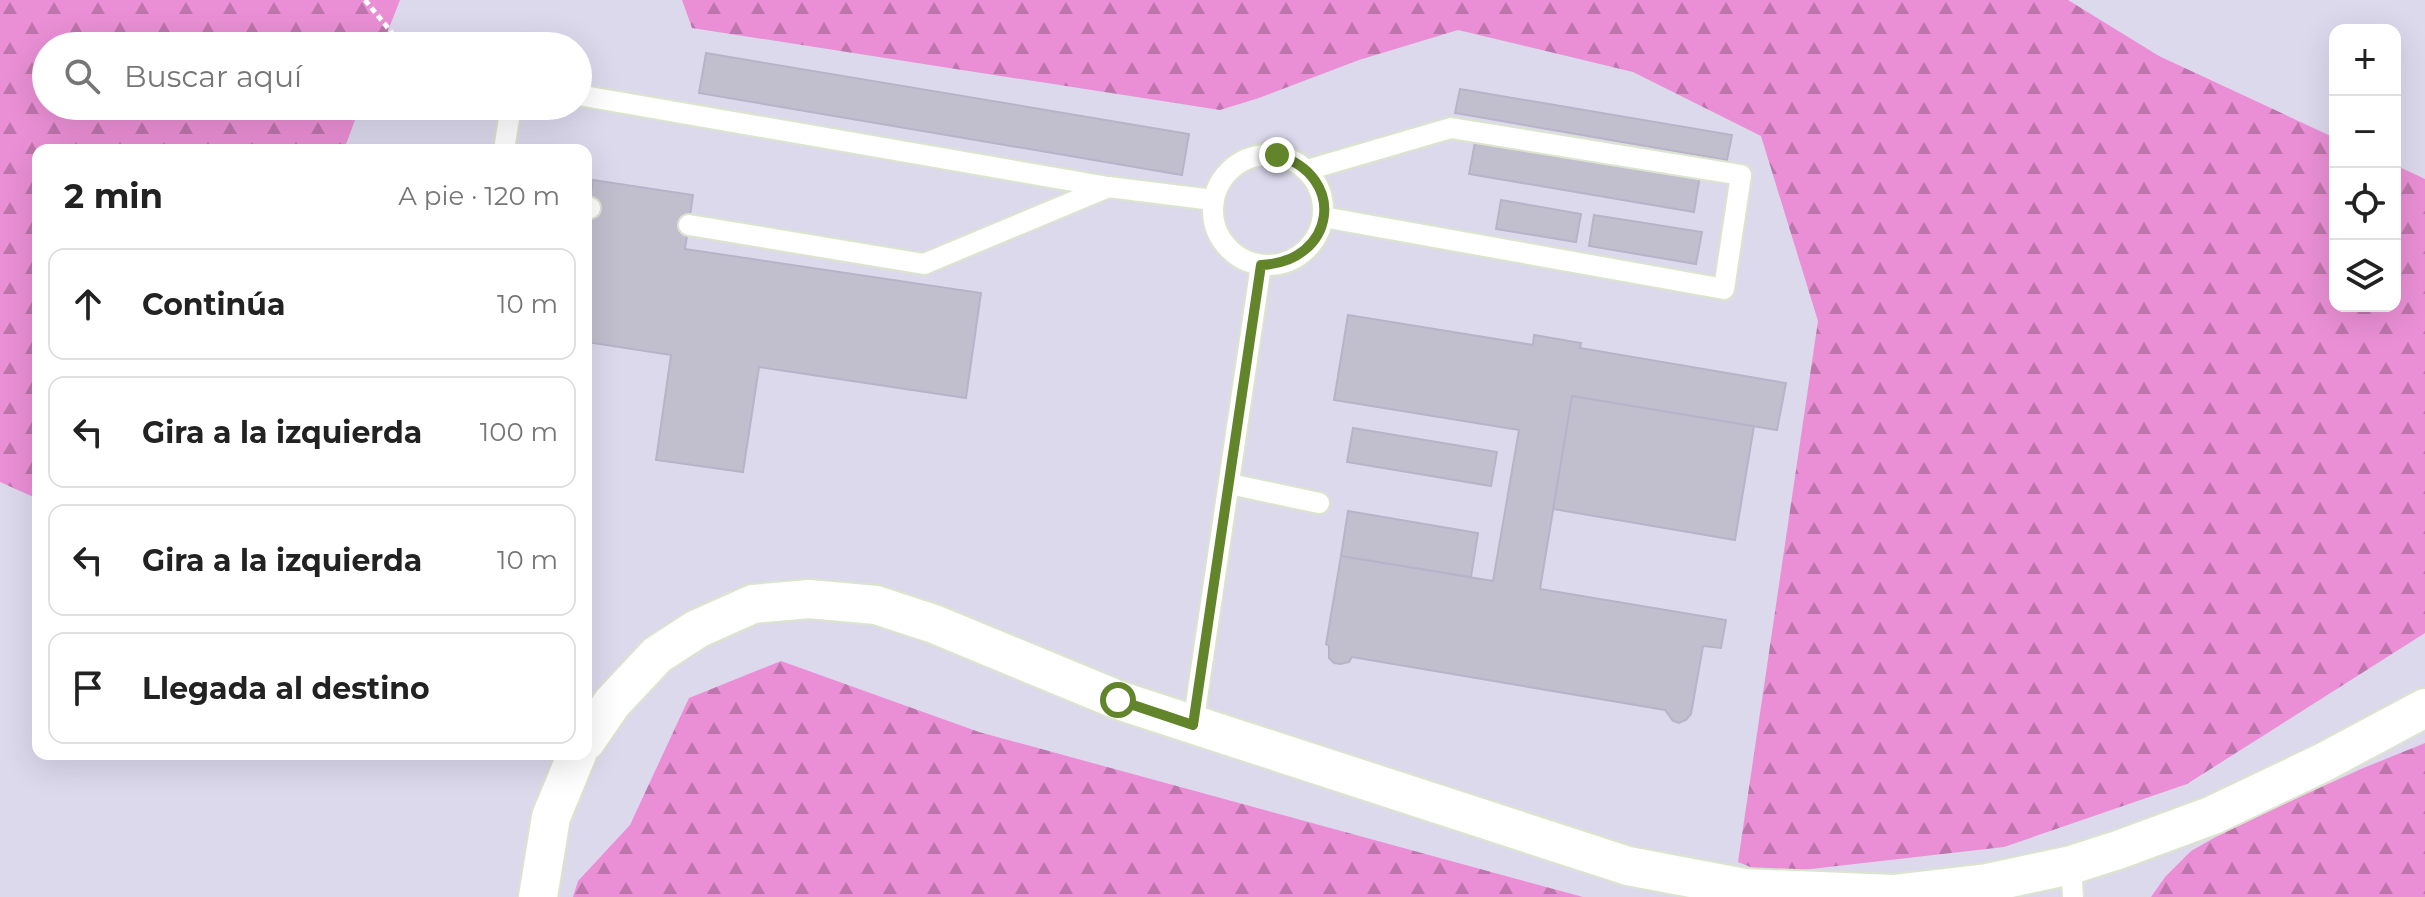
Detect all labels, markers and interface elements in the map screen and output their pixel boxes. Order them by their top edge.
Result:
map controls [2329,24,2401,312]
button: + [2329,24,2401,96]
search box [32,32,592,120]
icon: search [60,54,104,98]
text: Buscar aquí [124,58,302,95]
button: − [2329,96,2401,168]
route end [1259,137,1295,173]
button: locate [2329,168,2401,240]
text: 2 min [64,175,163,217]
text: A pie · 120 m [398,180,560,212]
button: layers [2329,240,2401,312]
icon: ahead [66,282,110,326]
text: Continúa [142,286,285,323]
text: 10 m [497,288,558,320]
icon: left [66,410,110,454]
text: Gira a la izquierda [142,414,422,451]
text: 100 m [480,416,558,448]
icon: left [66,538,110,582]
text: Gira a la izquierda [142,542,422,579]
text: 10 m [497,544,558,576]
icon: arrive [66,666,110,710]
text: Llegada al destino [142,670,430,707]
route start [1100,682,1136,718]

